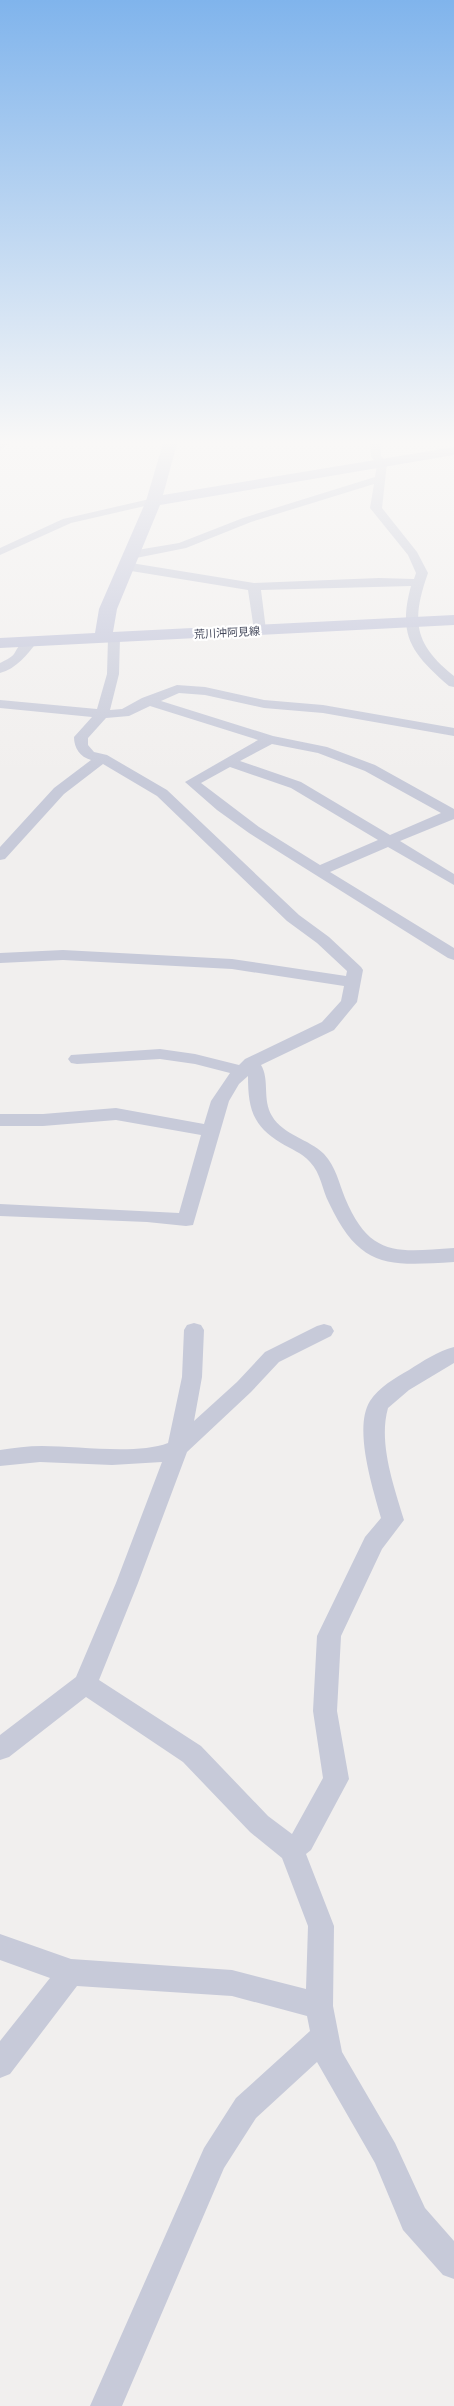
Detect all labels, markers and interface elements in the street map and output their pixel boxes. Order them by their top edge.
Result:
street label: 荒川沖阿見線 [194,624,260,640]

